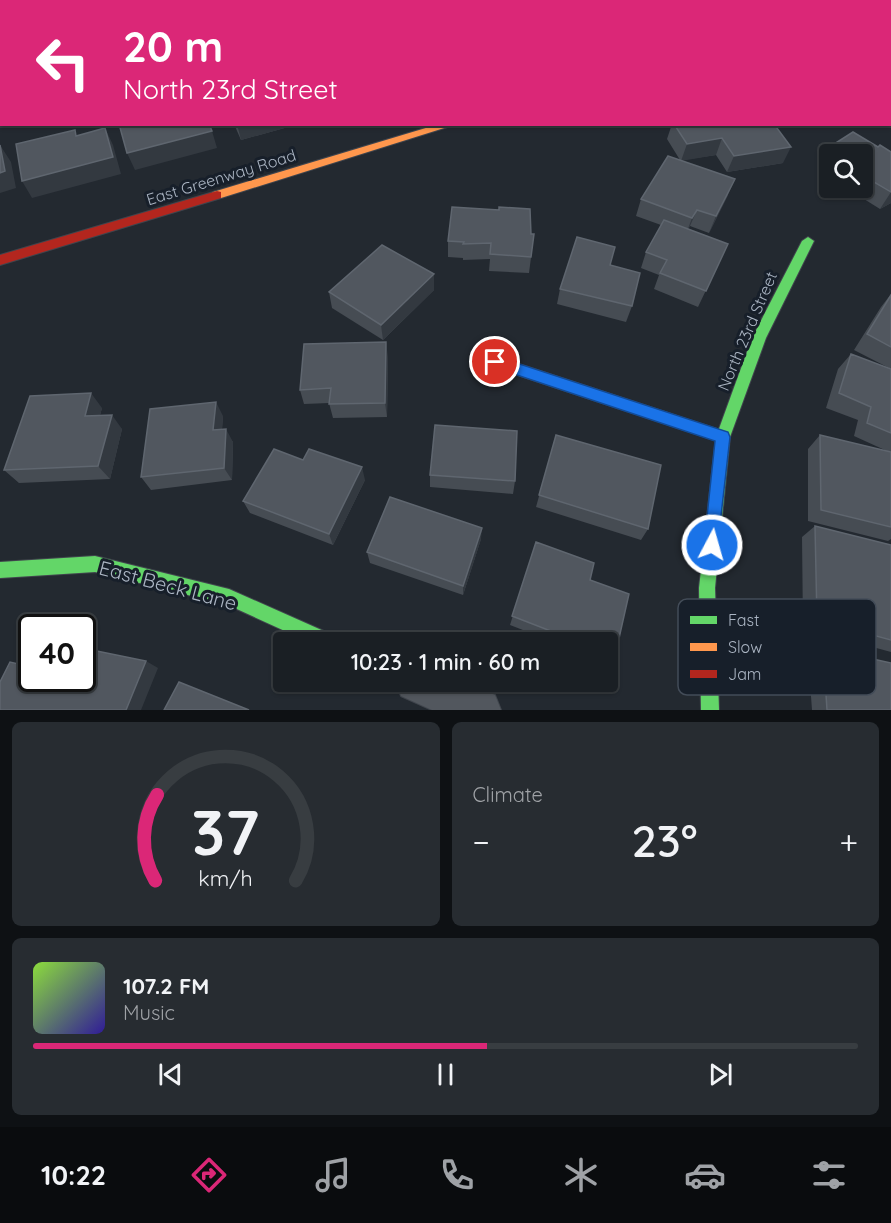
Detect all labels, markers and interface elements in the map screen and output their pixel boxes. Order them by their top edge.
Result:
text: 20 m [123,20,223,73]
icon: left [24,24,102,102]
text: North 23rd Street [123,72,338,106]
map controls [819,144,873,198]
button: search [819,144,873,198]
street label: East Greenway Road [144,145,298,209]
street label: North 23rd Street [713,269,781,393]
pin [469,336,520,387]
icon: arrive [478,345,511,378]
position arrow [680,513,744,577]
street label: East Beck Lane [96,555,240,615]
legend [678,599,876,695]
text: Fast [728,610,759,630]
speed limit sign: 40 [18,614,96,692]
text: Slow [728,637,762,657]
text: 10:23 · 1 min · 60 m [351,648,540,676]
text: Jam [728,664,761,684]
text: Climate [473,782,543,807]
text: 37 [192,793,260,871]
text: 23° [631,812,698,868]
text: − [473,821,490,862]
text: + [839,821,858,862]
text: km/h [199,865,253,891]
text: 107.2 FM [123,972,209,1000]
text: Music [123,1000,175,1025]
icon: previous [154,1058,187,1091]
icon: pause [429,1058,462,1091]
icon: next [704,1058,737,1091]
icon: directions [188,1154,230,1196]
icon: music [312,1154,354,1196]
icon: phone [436,1154,478,1196]
icon: climate [560,1154,602,1196]
icon: car [684,1154,726,1196]
icon: filters [808,1154,850,1196]
text: 10:22 [41,1158,106,1192]

